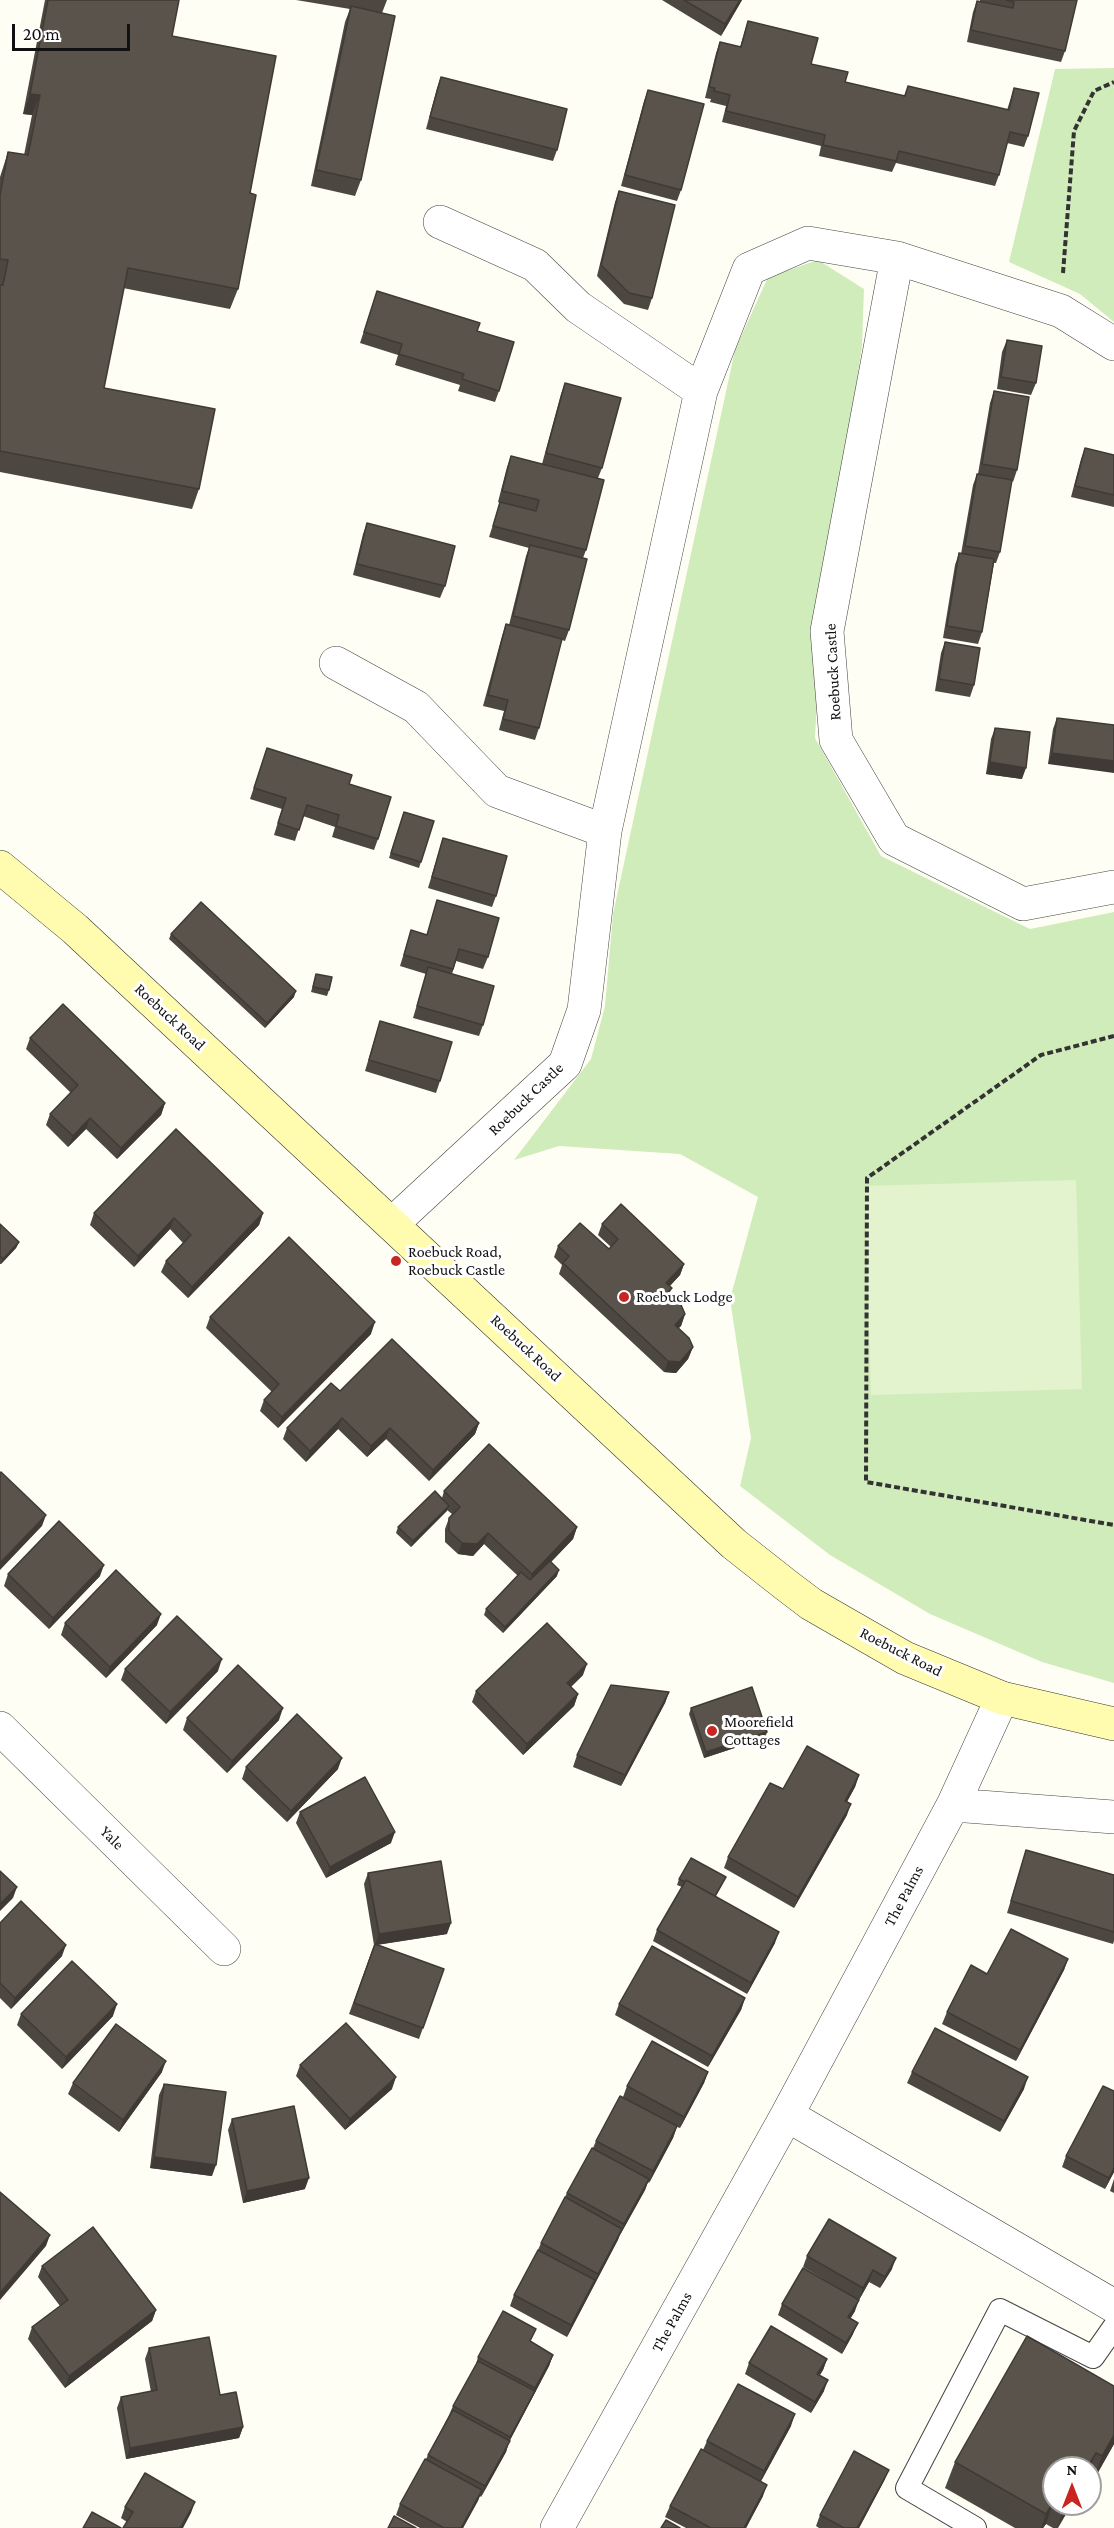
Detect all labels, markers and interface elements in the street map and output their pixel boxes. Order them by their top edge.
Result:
scale bar [15,12,134,50]
text: 20 m [23,24,60,44]
street label: Roebuck Castle [821,623,845,721]
street label: Roebuck Road [131,979,209,1055]
street label: Roebuck Castle [484,1058,568,1140]
place label: Roebuck Road, Roebuck Castle [408,1242,505,1280]
marker: Roebuck Road, Roebuck Castle [389,1254,403,1268]
place label: Roebuck Lodge [636,1287,732,1307]
marker: Roebuck Lodge [617,1290,631,1304]
street label: Roebuck Road [487,1310,565,1386]
street label: Roebuck Road [857,1623,945,1681]
place label: Moorefield Cottages [724,1712,794,1750]
marker: Moorefield Cottages [705,1724,719,1738]
street label: Yale [96,1822,128,1854]
street label: The Palms [880,1862,928,1930]
street label: The Palms [648,2289,696,2355]
north arrow [1042,2456,1102,2516]
text: N [1067,2461,1077,2478]

